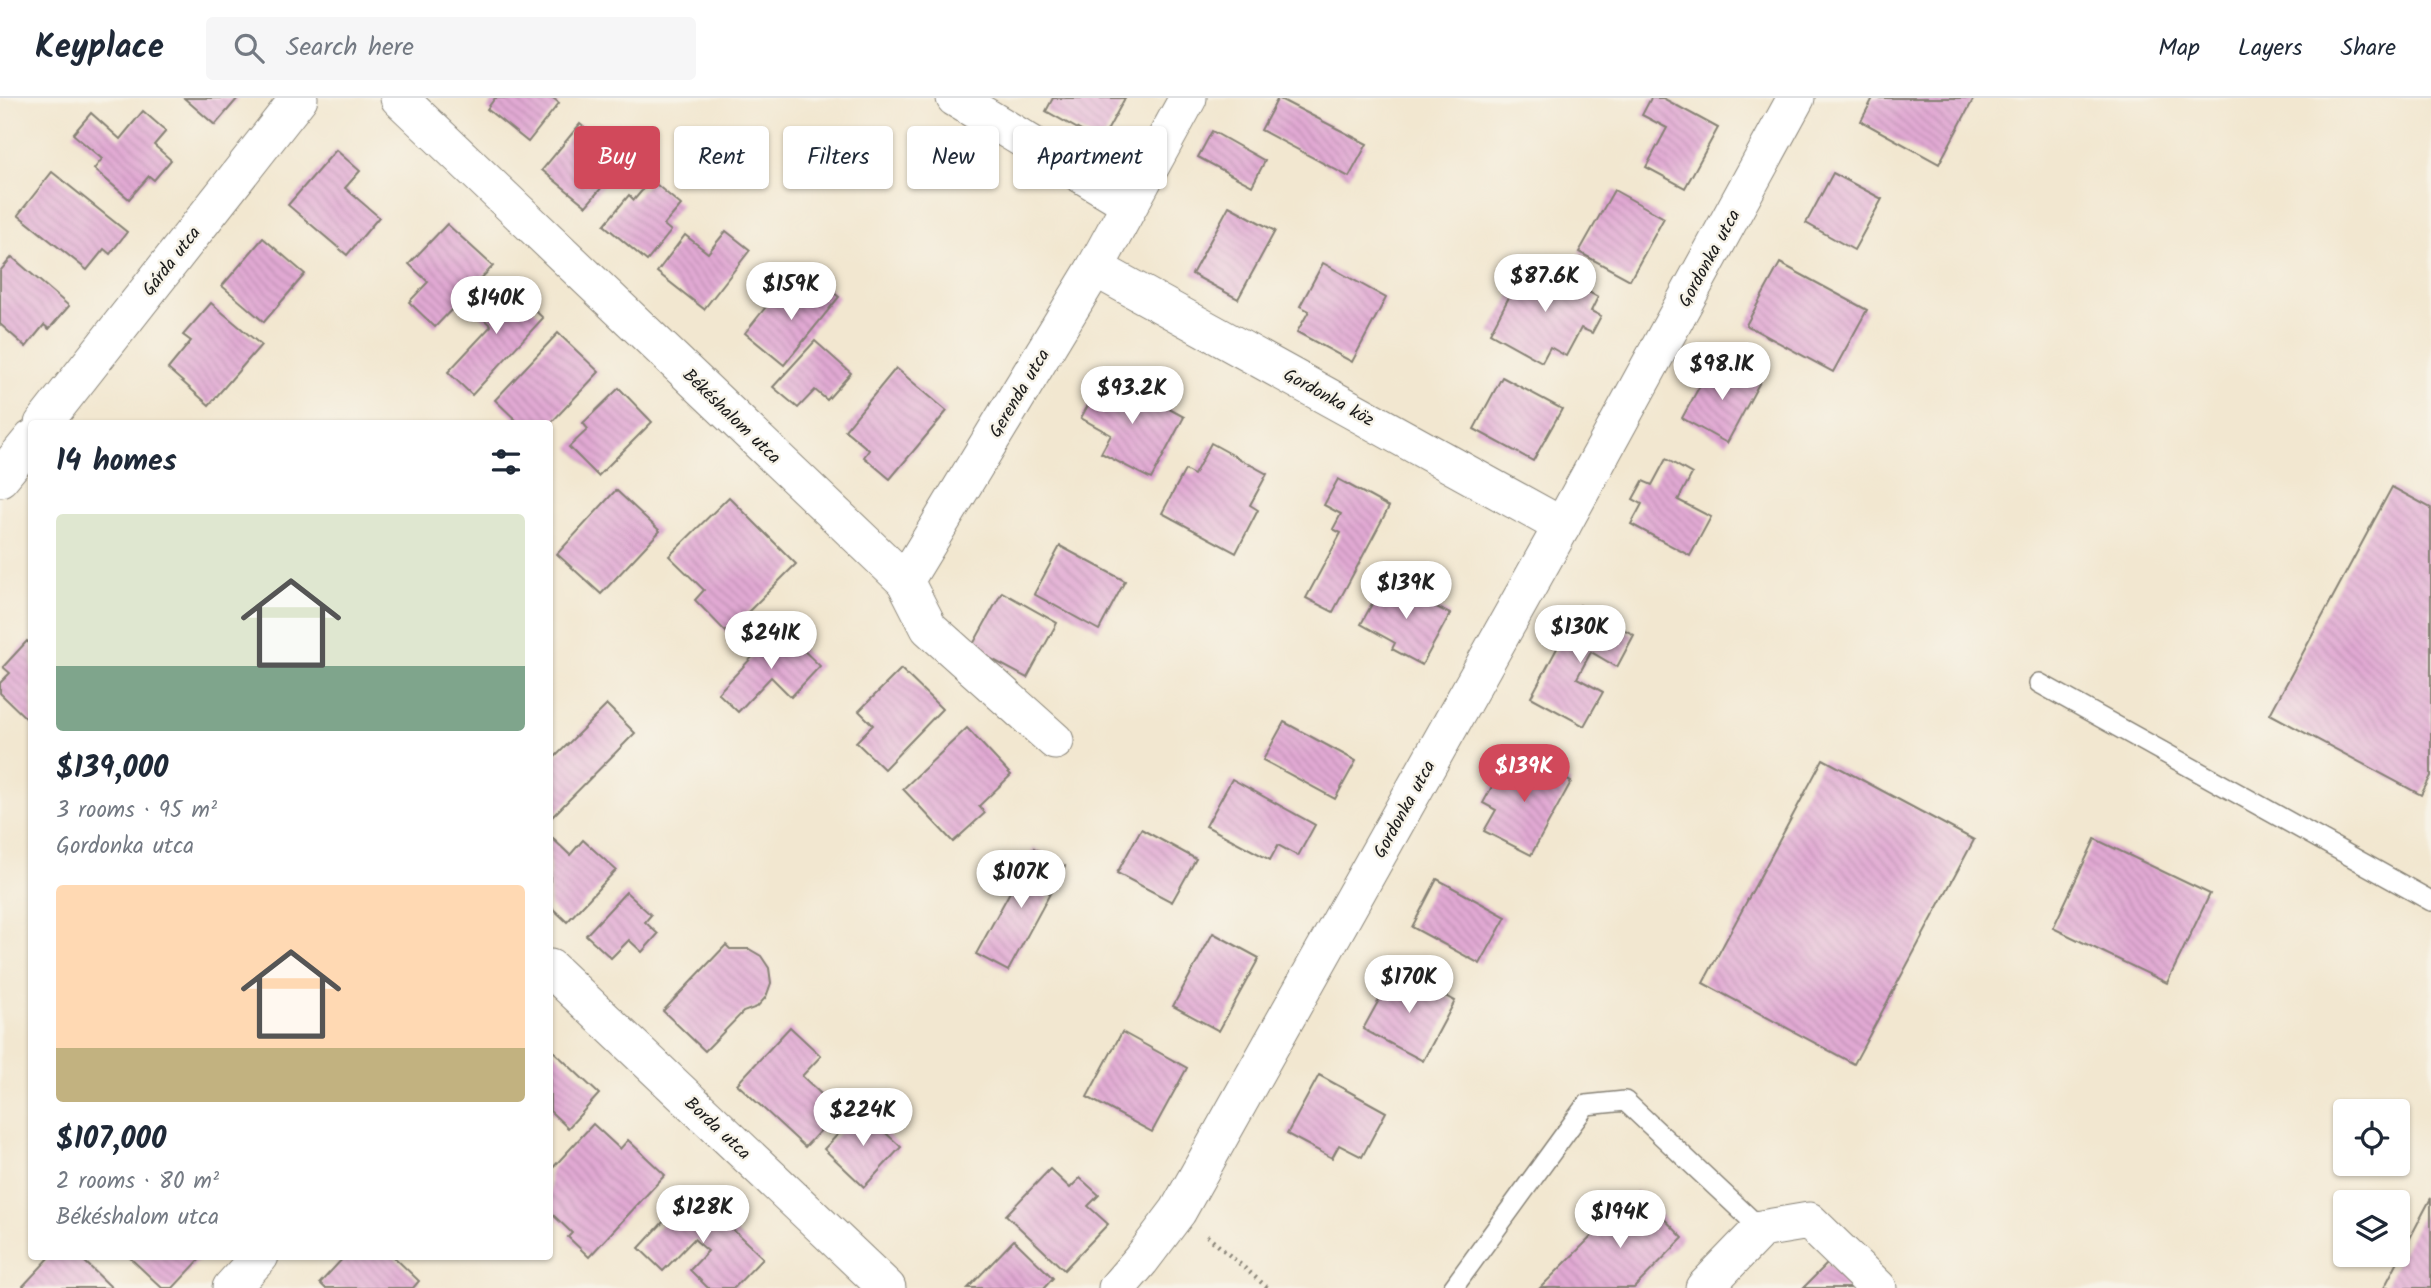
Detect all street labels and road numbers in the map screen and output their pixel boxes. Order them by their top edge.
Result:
street label: Gordonka utca [1671,204,1749,313]
street label: Gárda utca [135,221,209,303]
street label: Gerenda utca [982,344,1058,444]
street label: Gordonka köz [1277,361,1379,435]
street label: Békéshalom utca [675,362,787,472]
street label: Gordonka utca [1366,755,1444,864]
street label: Borda utca [677,1090,757,1168]

